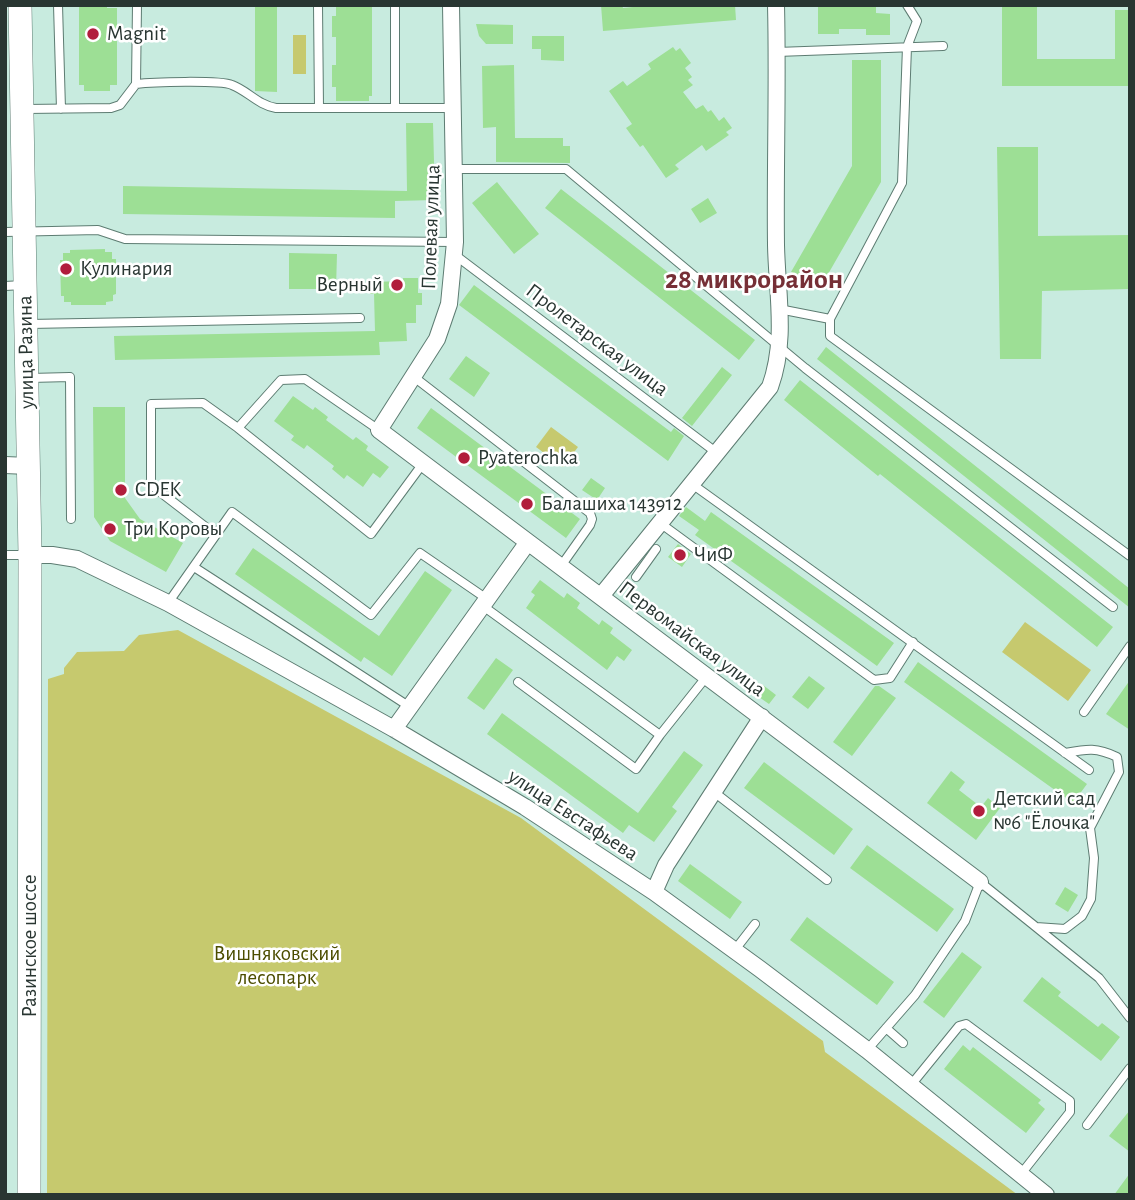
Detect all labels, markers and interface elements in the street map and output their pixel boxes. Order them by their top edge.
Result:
place label: Magnit [107,21,166,47]
marker: Magnit [85,26,101,42]
street label: Полевая улица [416,164,446,290]
place label: Кулинария [80,256,173,282]
marker: Кулинария [58,261,74,277]
district label: 28 микрорайон [665,263,843,297]
place label: Верный [316,272,383,298]
marker: Верный [389,277,405,293]
street label: Пролетарская улица [521,278,673,402]
street label: улица Разина [12,295,40,409]
place label: Pyaterochka [478,445,578,471]
marker: Pyaterochka [456,450,472,466]
place label: CDEK [135,477,181,503]
marker: CDEK [113,482,129,498]
place label: Балашиха 143912 [541,491,682,517]
marker: Балашиха 143912 [519,496,535,512]
place label: Три Коровы [124,516,223,542]
marker: Три Коровы [102,521,118,537]
place label: ЧиФ [694,542,733,568]
marker: ЧиФ [672,547,688,563]
street label: Первомайская улица [614,576,770,702]
street label: улица Евстафьева [503,764,643,866]
place label: Детский сад №6 "Ёлочка" [993,786,1096,836]
marker: Детский сад №6 "Ёлочка" [971,803,987,819]
street label: Разинское шоссе [17,874,43,1018]
park label: Вишняковский лесопарк [214,941,340,991]

